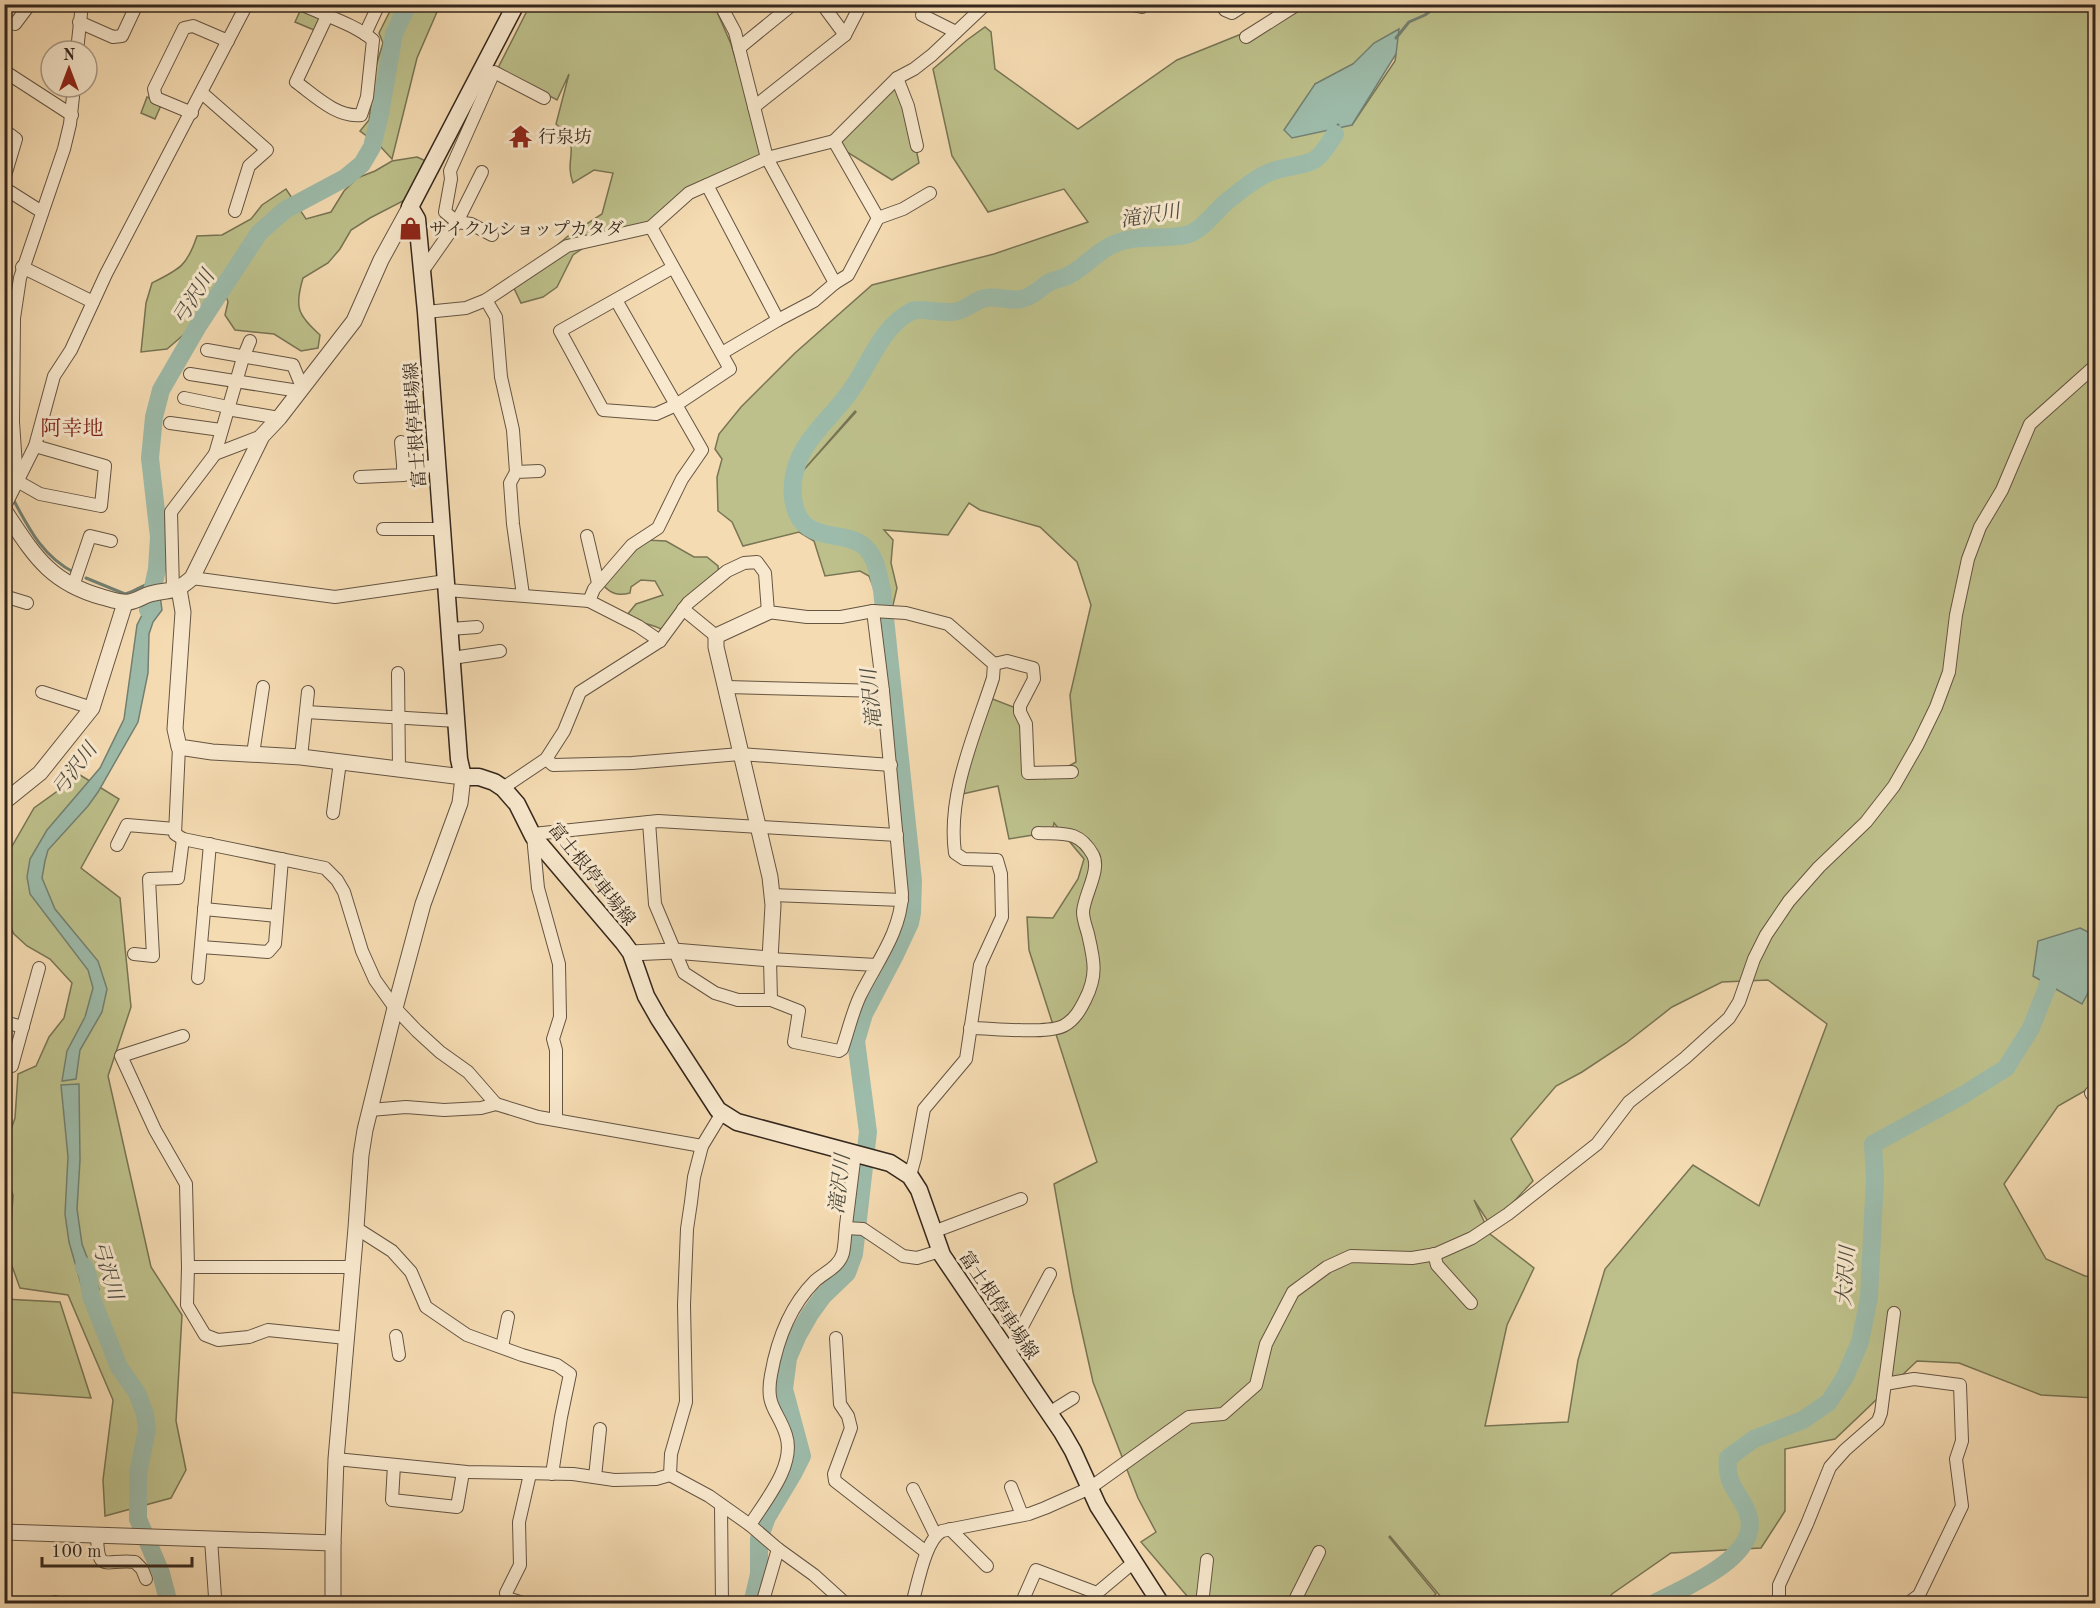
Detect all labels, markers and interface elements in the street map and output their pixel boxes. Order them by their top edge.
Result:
north arrow [39,39,99,99]
text: N [63,48,76,64]
temple icon: 行泉坊 [507,124,533,150]
place label: 行泉坊 [538,127,592,147]
water label: 滝沢川 [1119,200,1183,232]
shop icon: サイクルショップカタダ [398,216,424,242]
place label: サイクルショップカタダ [429,220,624,239]
water label: 弓沢川 [169,265,220,329]
street label: 富士根停車場線 [401,361,429,489]
district label: 阿幸地 [41,417,104,440]
water label: 滝沢川 [858,666,886,730]
water label: 弓沢川 [48,737,103,800]
street label: 富士根停車場線 [545,819,639,929]
water label: 滝沢川 [826,1151,854,1215]
water label: 弓沢川 [88,1238,127,1304]
water label: 大沢川 [1833,1243,1859,1307]
street label: 富士根停車場線 [955,1247,1043,1363]
scale bar [42,1530,192,1568]
text: 100 m [51,1543,102,1561]

